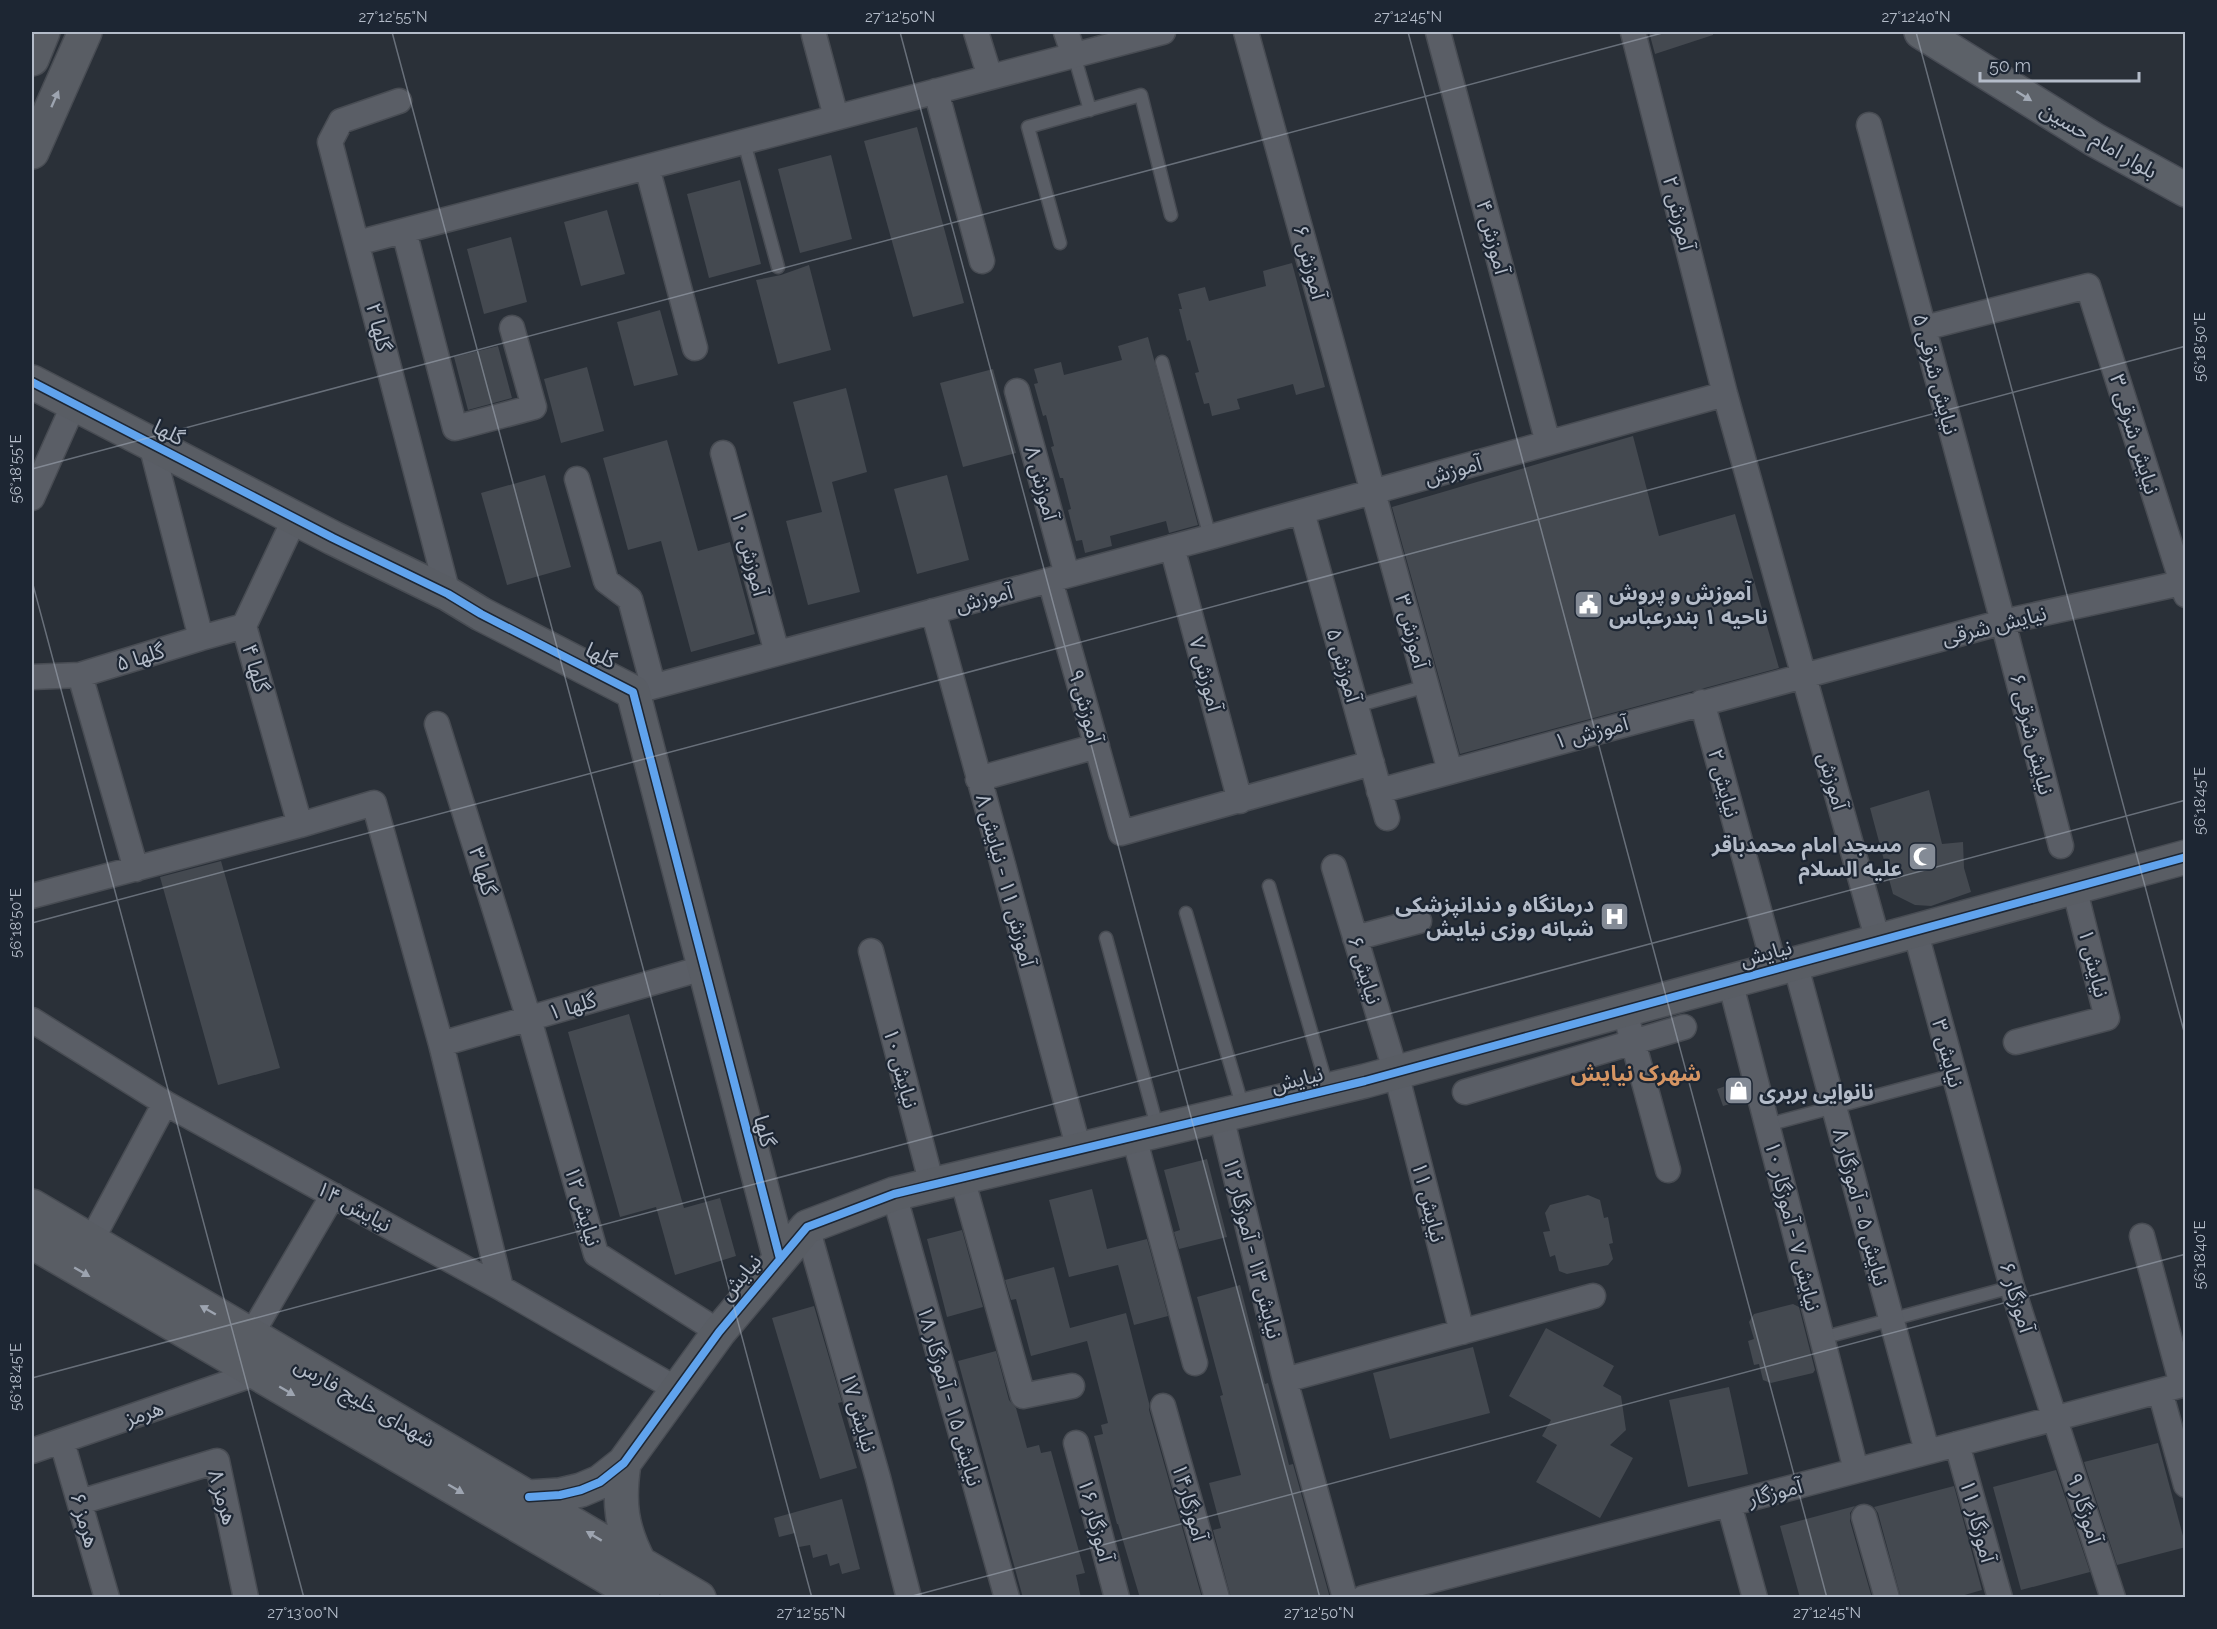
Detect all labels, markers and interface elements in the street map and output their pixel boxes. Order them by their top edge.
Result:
text: 27°12'55"N [358,8,428,26]
text: 27°12'50"N [865,8,935,26]
text: 27°12'45"N [1374,8,1442,26]
text: 27°12'40"N [1881,8,1951,26]
scale bar [1980,45,2139,83]
text: 50 m [1989,55,2031,76]
one-way arrow [50,89,60,107]
one-way arrow [2016,90,2032,101]
street label: بلوار امام حسین [2034,96,2162,187]
street label: آموزش ۲ [1658,173,1700,254]
street label: آموزش ۴ [1471,197,1515,278]
street label: آموزش ۶ [1288,222,1332,303]
street label: گلها ۲ [361,300,397,354]
street label: نیایش شرقی ۵ [1908,311,1964,437]
text: 56°18'50"E [2191,312,2209,382]
street label: نیایش شرقی ۳ [2105,371,2165,497]
street label: گلها [149,414,189,450]
text: 56°18'55"E [7,434,25,504]
street label: آموزش ۸ [1020,443,1064,524]
street label: آموزش [1422,450,1485,490]
street label: آموزش ۱۰ [727,507,774,599]
street label: آموزش [953,578,1016,618]
place label: آموزش و پروش ناحیه ۱ بندرعباس [1609,580,1768,629]
public building icon: آموزش و پروش ناحیه ۱ بندرعباس [1572,588,1604,620]
street label: آموزش ۳ [1390,591,1434,672]
street label: نیایش شرقی [1939,600,2049,650]
street label: آموزش ۵ [1322,625,1367,706]
street label: آموزش ۷ [1184,634,1228,715]
street label: گلها [581,637,621,673]
street label: گلها ۵ [113,638,167,676]
street label: گلها ۴ [237,641,275,695]
street label: آموزش ۹ [1064,666,1109,747]
street label: نیایش شرقی ۶ [2005,671,2059,797]
street label: آموزش ۱ [1551,710,1632,754]
street label: نیایش ۲ [1703,746,1745,820]
street label: آموزش [1813,750,1853,813]
text: 56°18'45"E [2191,767,2209,835]
street label: آموزش ۱۱ - نیایش ۸ [971,791,1041,970]
place label: مسجد امام محمدباقر علیه السلام [1711,832,1902,885]
mosque icon: مسجد امام محمدباقر علیه السلام [1907,840,1939,872]
street label: گلها ۳ [464,844,502,898]
text: 56°18'50"E [7,888,25,958]
place label: درمانگاه و دندانپزشکی شبانه روزی نیایش [1395,892,1594,941]
hospital icon: درمانگاه و دندانپزشکی شبانه روزی نیایش [1599,900,1631,932]
street label: نیایش ۱ [2073,926,2115,1000]
street label: نیایش ۶ [1343,933,1387,1007]
street label: نیایش [1737,934,1795,972]
street label: گلها ۱ [545,987,599,1025]
street label: نیایش ۳ [1927,1016,1969,1090]
street label: نیایش ۱۰ [878,1025,924,1111]
district label: شهرک نیایش [1571,1060,1701,1086]
street label: نیایش [1268,1061,1326,1097]
shop icon: نانوایی بربری [1722,1075,1754,1107]
place label: نانوایی بربری [1759,1079,1874,1104]
street label: گلها [749,1112,781,1150]
street label: نیایش ۵ - آموزگار ۸ [1828,1125,1894,1289]
street label: نیایش ۷ - آموزگار ۱۰ [1760,1139,1826,1313]
street label: نیایش ۱۳ - آموزگار ۱۲ [1218,1155,1288,1341]
street label: نیایش ۱۱ [1407,1159,1451,1245]
street label: نیایش ۱۲ [560,1163,606,1249]
street label: نیایش ۱۴ [312,1175,396,1237]
text: 56°18'40"E [2191,1220,2209,1290]
street label: نیایش [714,1249,766,1305]
street label: آموزگار ۶ [1994,1259,2040,1336]
one-way arrow [74,1266,90,1277]
street label: نیایش ۱۵ - آموزگار ۱۸ [912,1303,988,1489]
one-way arrow [200,1305,217,1315]
text: 56°18'45"E [7,1343,25,1411]
street label: شهدای خلیج فارس [289,1352,440,1455]
street label: نیایش ۱۷ [836,1369,882,1455]
one-way arrow [279,1386,296,1396]
street label: هرمز [121,1395,166,1431]
street label: آموزگار۱۴ [1167,1460,1213,1544]
street label: هرمز ۸ [203,1467,243,1527]
street label: آموزگار ۹ [2062,1470,2108,1547]
street label: آموزگار [1744,1473,1806,1511]
street label: آموزگار ۱۶ [1073,1476,1119,1565]
street label: آموزگار ۱۱ [1955,1477,2001,1566]
one-way arrow [448,1484,465,1494]
street label: هرمز ۶ [65,1490,105,1550]
one-way arrow [586,1531,602,1542]
text: 27°13'00"N [267,1604,339,1622]
text: 27°12'55"N [776,1604,846,1622]
text: 27°12'50"N [1284,1604,1354,1622]
text: 27°12'45"N [1793,1604,1861,1622]

